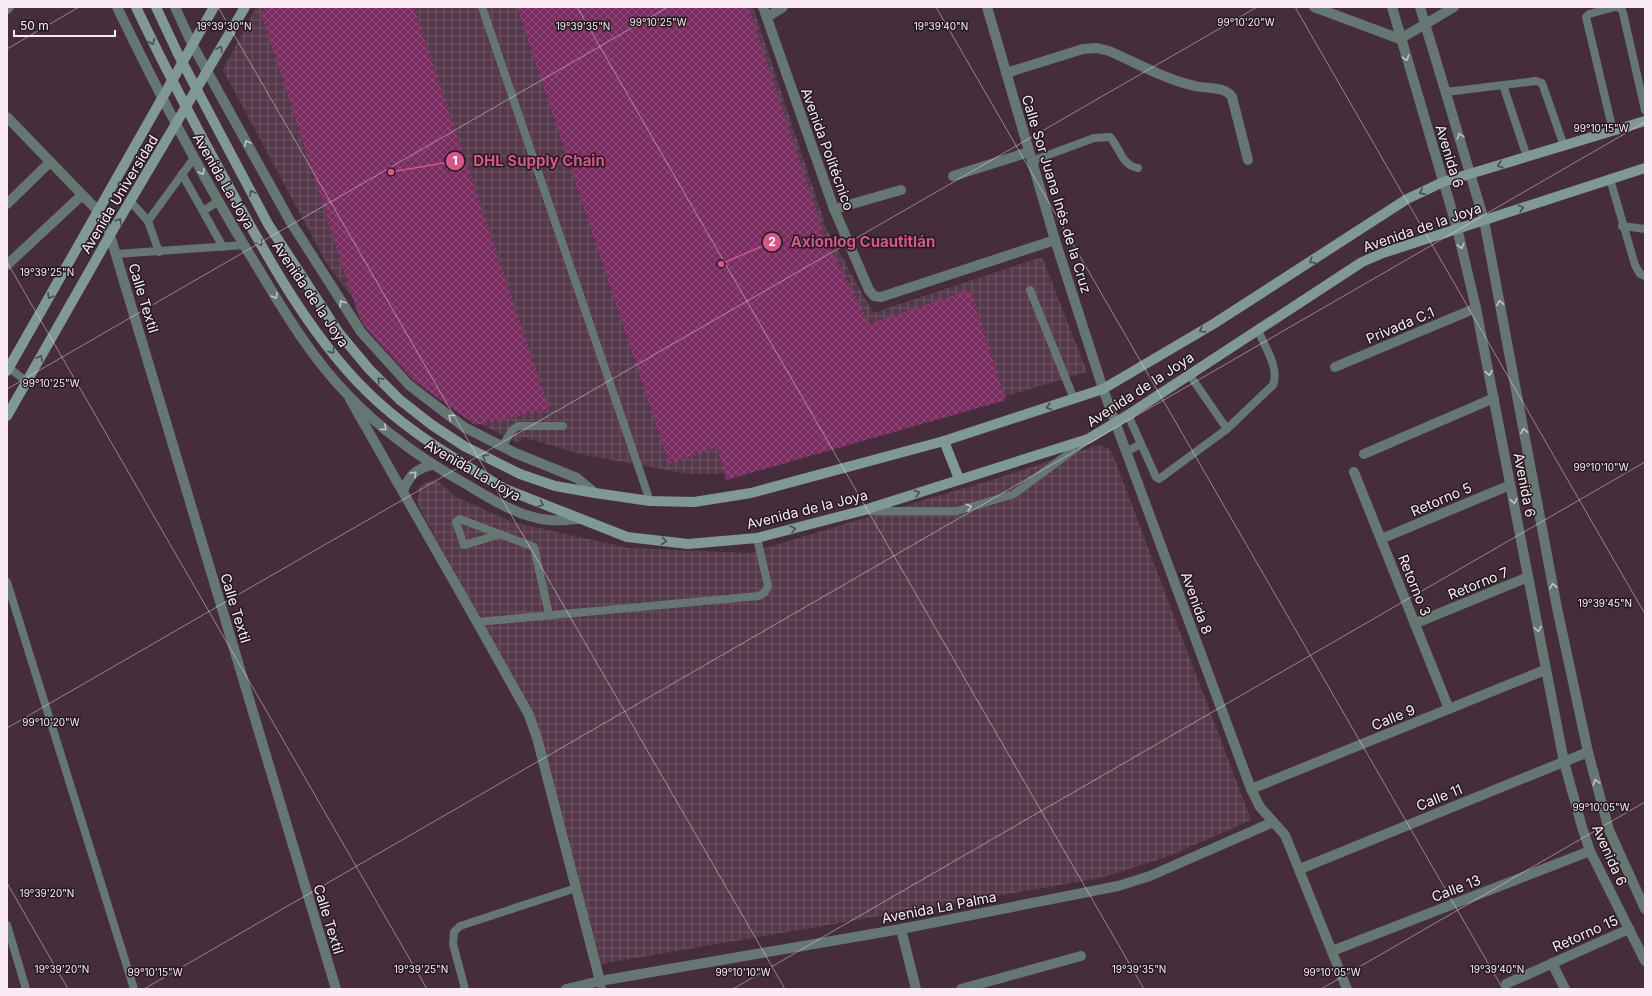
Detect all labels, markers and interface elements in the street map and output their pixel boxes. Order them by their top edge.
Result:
scale bar [14,12,115,38]
text: 99°10'25"W [629,16,687,28]
text: 99°10'20"W [1217,16,1275,28]
text: 50 m [20,18,49,33]
text: 19°39'30"N [197,20,251,32]
text: 19°39'35"N [556,20,610,32]
text: 19°39'40"N [914,20,968,32]
one-way arrow [147,38,155,46]
one-way arrow [216,46,223,53]
one-way arrow [1401,54,1410,61]
street label: Avenida Politécnico [798,85,858,213]
street label: Calle Sor Juana Inés de la Cruz [1019,93,1095,295]
street label: Avenida 6 [1432,122,1468,190]
text: 99°10'15"W [1574,122,1629,134]
street label: Avenida La Joya [190,130,258,232]
street label: Avenida Universidad [77,132,161,256]
one-way arrow [1456,133,1465,140]
one-way arrow [245,140,252,148]
callout: DHL Supply Chain [445,148,612,175]
text: DHL Supply Chain [473,151,605,170]
text: 1 [452,153,458,168]
one-way arrow [1497,160,1504,169]
one-way arrow [198,168,205,175]
one-way arrow [1419,187,1426,195]
one-way arrow [249,190,256,197]
street label: Avenida de la Joya [1361,199,1483,255]
one-way arrow [1517,204,1524,213]
one-way arrow [114,218,122,225]
callout: Axionlog Cuautitlán [762,228,943,255]
text: Axionlog Cuautitlán [791,232,935,251]
text: 2 [768,234,776,249]
street label: Avenida de la Joya [269,238,353,350]
one-way arrow [255,239,263,246]
one-way arrow [1456,243,1465,250]
one-way arrow [1309,256,1316,263]
street label: Calle Textil [125,261,163,335]
text: 19°39'25"N [20,266,74,278]
one-way arrow [47,292,54,299]
one-way arrow [270,292,278,299]
one-way arrow [340,300,347,307]
one-way arrow [1496,300,1504,306]
street label: Privada C.1 [1363,303,1437,347]
one-way arrow [1199,326,1206,333]
one-way arrow [327,347,334,354]
street label: Avenida de la Joya [1083,348,1197,430]
one-way arrow [36,355,43,362]
one-way arrow [1485,370,1493,376]
text: 99°10'25"W [22,377,80,389]
one-way arrow [377,378,385,385]
one-way arrow [1045,402,1052,411]
one-way arrow [448,414,455,421]
one-way arrow [379,423,386,430]
one-way arrow [1520,428,1528,434]
street label: Avenida La Joya [422,436,524,504]
street label: Avenida 6 [1510,451,1540,519]
one-way arrow [482,454,489,461]
text: 99°10'10"W [1573,461,1629,473]
one-way arrow [409,471,417,479]
street label: Retorno 5 [1408,479,1474,519]
street label: Avenida de la Joya [745,486,869,532]
one-way arrow [914,489,921,498]
one-way arrow [1509,498,1517,504]
one-way arrow [537,499,544,507]
one-way arrow [966,503,973,512]
one-way arrow [789,526,796,534]
one-way arrow [661,537,667,546]
street label: Retorno 3 [1395,552,1435,618]
street label: Retorno 7 [1445,563,1511,603]
street label: Avenida 8 [1178,569,1216,637]
street label: Calle Textil [217,571,255,645]
one-way arrow [1549,583,1558,589]
text: 19°39'45"N [1578,597,1632,609]
one-way arrow [1533,626,1542,632]
street label: Calle 9 [1369,701,1417,733]
text: 99°10'20"W [22,716,80,728]
one-way arrow [1592,778,1601,785]
street label: Calle 11 [1413,780,1465,814]
text: 99°10'05"W [1572,801,1630,813]
street label: Avenida 6 [1589,822,1631,888]
street label: Calle 13 [1429,871,1483,905]
street label: Calle Textil [310,882,348,956]
text: 19°39'20"N [20,887,74,899]
street label: Avenida La Palma [880,888,998,926]
street label: Retorno 15 [1550,911,1620,955]
text: 19°39'20"N [35,963,89,975]
text: 19°39'25"N [394,963,448,975]
text: 19°39'35"N [1112,963,1166,975]
text: 19°39'40"N [1470,963,1524,975]
text: 99°10'15"W [128,966,183,978]
text: 99°10'10"W [715,966,771,978]
text: 99°10'05"W [1303,966,1361,978]

